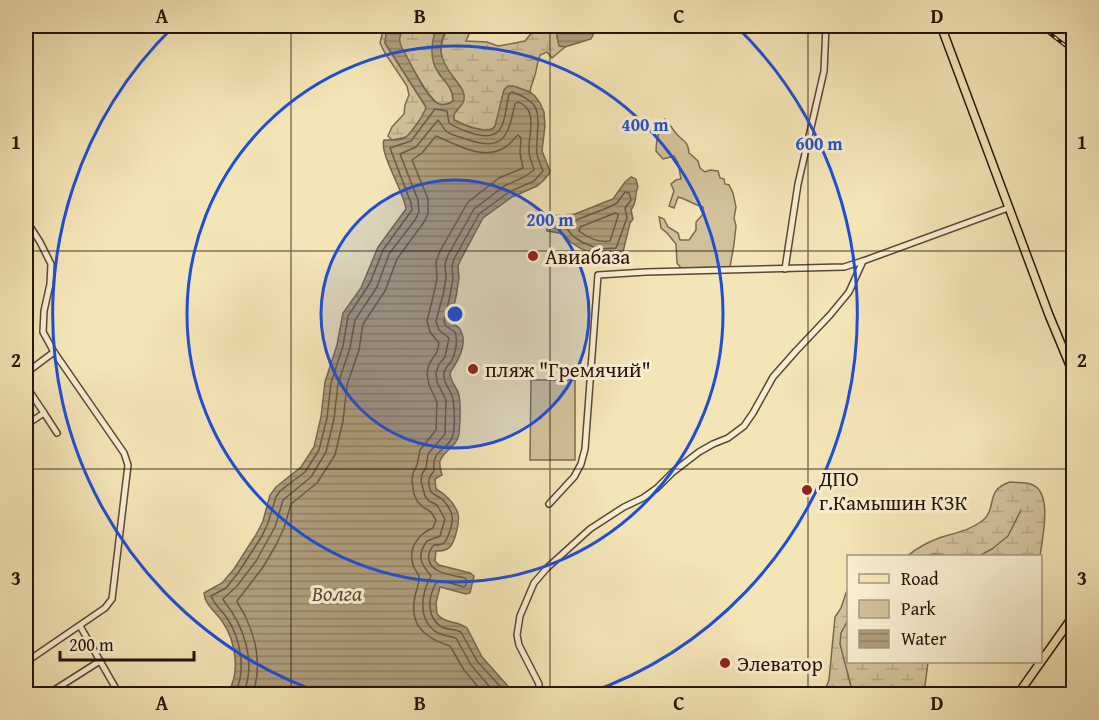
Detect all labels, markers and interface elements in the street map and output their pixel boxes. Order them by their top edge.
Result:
text: A [156,1,169,30]
text: B [414,1,426,30]
text: C [673,1,685,30]
text: D [930,1,944,30]
text: 400 m [621,111,669,138]
text: 1 [11,127,21,156]
text: 1 [1077,127,1087,156]
text: 600 m [795,130,843,157]
text: 200 m [526,206,574,233]
place label: Авиабаза [545,241,630,272]
marker: Авиабаза [526,249,540,263]
centre of rings [445,304,465,324]
text: 2 [11,345,21,374]
text: 2 [1077,345,1087,374]
place label: пляж "Гремячий" [485,354,651,385]
marker: пляж "Гремячий" [466,362,480,376]
place label: ДПО г.Камышин КЗК [818,463,968,518]
marker: ДПО г.Камышин КЗК [800,483,814,497]
legend [847,555,1042,663]
text: 3 [11,563,21,592]
text: 3 [1077,563,1087,592]
text: Road [901,565,939,592]
water label: Волга [311,577,362,609]
text: Park [901,595,937,622]
scale bar [60,624,194,662]
text: Water [901,625,947,652]
text: 200 m [69,631,114,658]
place label: Элеватор [737,648,823,679]
marker: Элеватор [718,656,732,670]
text: A [156,688,169,717]
text: B [414,688,426,717]
text: C [673,688,685,717]
text: D [930,688,944,717]

